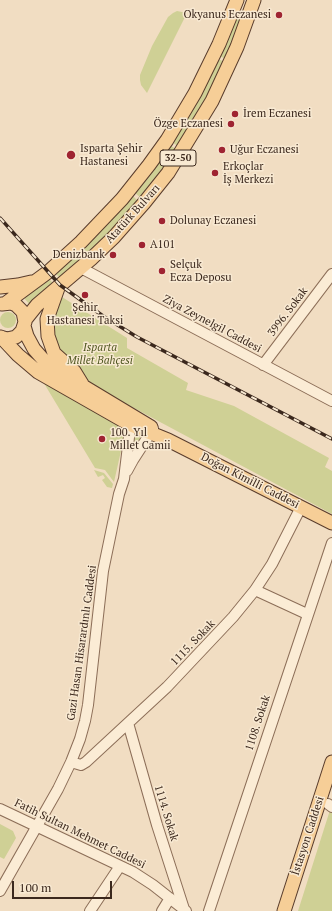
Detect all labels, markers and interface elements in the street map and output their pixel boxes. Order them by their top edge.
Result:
place label: Okyanus Eczanesi [183,8,271,22]
marker: Okyanus Eczanesi [274,10,284,20]
place label: İrem Eczanesi [243,107,311,121]
marker: İrem Eczanesi [230,109,240,119]
place label: Özge Eczanesi [153,117,223,131]
marker: Özge Eczanesi [226,119,236,129]
place label: Isparta Şehir Hastanesi [80,142,142,168]
place label: Uğur Eczanesi [230,143,299,157]
marker: Uğur Eczanesi [217,145,227,155]
marker: Isparta Şehir Hastanesi [65,149,77,161]
road number: 32-50 [160,150,196,166]
place label: Erkoçlar İş Merkezi [223,160,273,186]
marker: Erkoçlar İş Merkezi [210,168,220,178]
street label: Atatürk Bulvarı [103,182,163,246]
place label: Dolunay Eczanesi [170,214,256,228]
marker: Dolunay Eczanesi [157,216,167,226]
place label: A101 [150,238,175,252]
marker: A101 [137,240,147,250]
place label: Denizbank [53,248,105,262]
marker: Denizbank [108,250,118,260]
place label: Selçuk Ecza Deposu [170,258,232,284]
marker: Selçuk Ecza Deposu [157,266,167,276]
street label: 3996. Sokak [265,285,311,339]
marker: Şehir Hastanesi Taksi [80,290,90,300]
street label: Ziya Zeynelgil Caddesi [160,292,264,356]
place label: Şehir Hastanesi Taksi [47,301,123,327]
park label: Isparta Millet Bahçesi [67,341,133,367]
place label: 100. Yıl Millet Camii [110,426,171,452]
marker: 100. Yıl Millet Camii [97,434,107,444]
street label: Doğan Kimilli Caddesi [199,450,301,512]
street label: Gazi Hasan Hisarardınlı Caddesi [65,564,99,722]
street label: 1115. Sokak [168,618,218,668]
street label: 1108. Sokak [243,693,273,753]
street label: 1114. Sokak [151,783,181,843]
street label: İstasyon Caddesi [289,795,327,877]
street label: Fatih Sultan Mehmet Caddesi [12,796,148,872]
scale bar [14,873,114,899]
text: 100 m [19,880,51,895]

